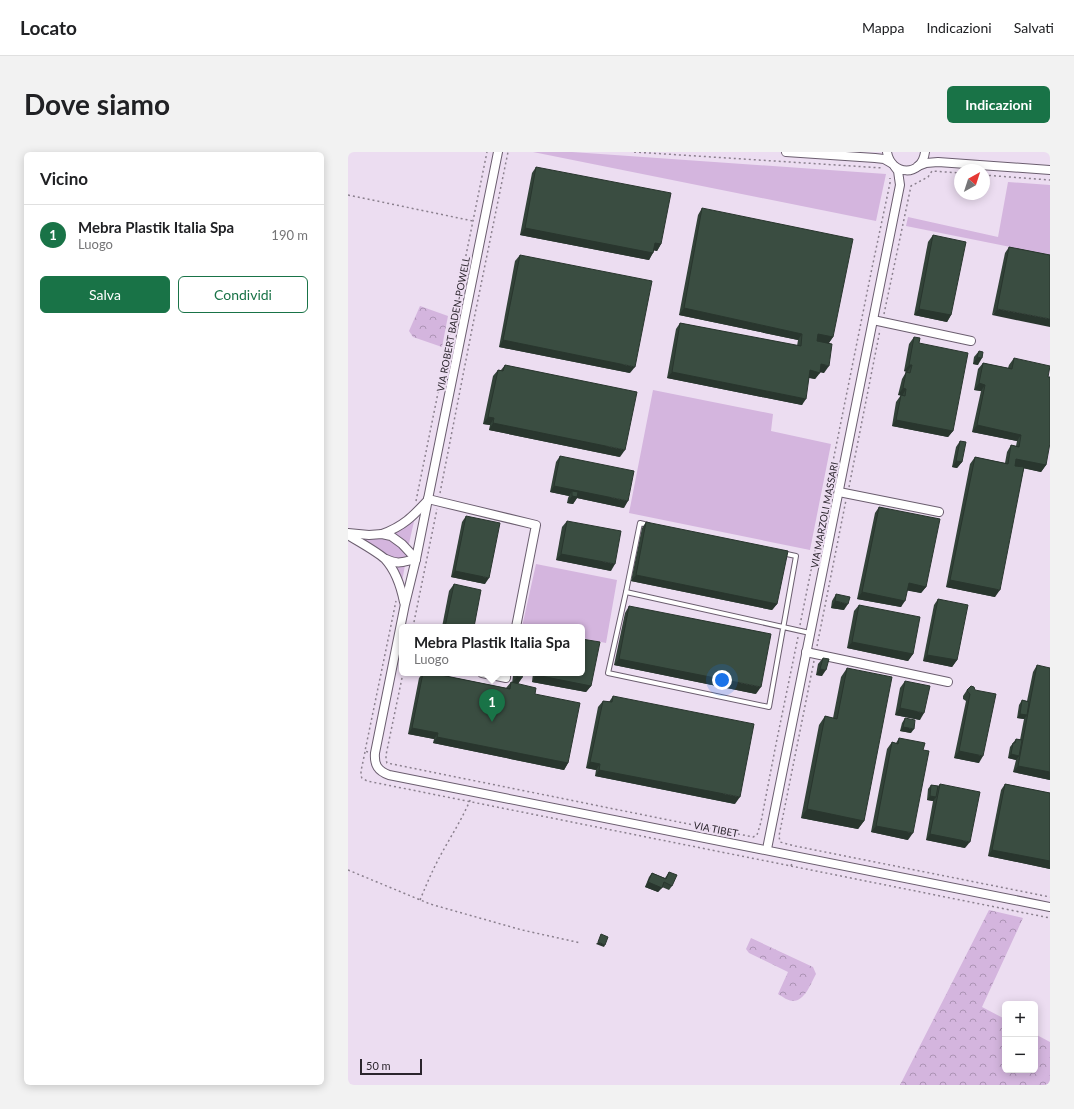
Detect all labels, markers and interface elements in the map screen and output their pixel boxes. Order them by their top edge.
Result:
text: Locato [20,16,77,39]
text: Mappa [862,19,904,36]
text: Indicazioni [926,19,992,36]
text: Salvati [1014,19,1054,36]
button: Indicazioni [947,86,1050,123]
text: Dove siamo [24,87,170,121]
north arrow [954,164,990,200]
text: Vicino [40,168,88,189]
text: Mebra Plastik Italia Spa [78,218,234,236]
text: 1 [49,227,57,243]
text: 190 m [271,227,308,243]
text: Luogo [78,236,113,252]
street label: VIA ROBERT BADEN-POWELL [434,255,472,393]
button: Salva [40,276,170,313]
button: Condividi [178,276,308,313]
street label: VIA MARZOLI MASSARI [808,461,840,569]
popup [399,624,585,676]
text: Mebra Plastik Italia Spa [414,633,570,651]
text: Luogo [414,651,449,667]
your location [712,670,732,690]
pin: 1 [479,689,505,722]
street label: VIA TIBET [693,819,739,839]
map controls [1002,1001,1038,1073]
button: + [1002,1001,1038,1037]
button: − [1002,1037,1038,1073]
scale bar [360,1057,422,1076]
text: 50 m [366,1059,391,1072]

